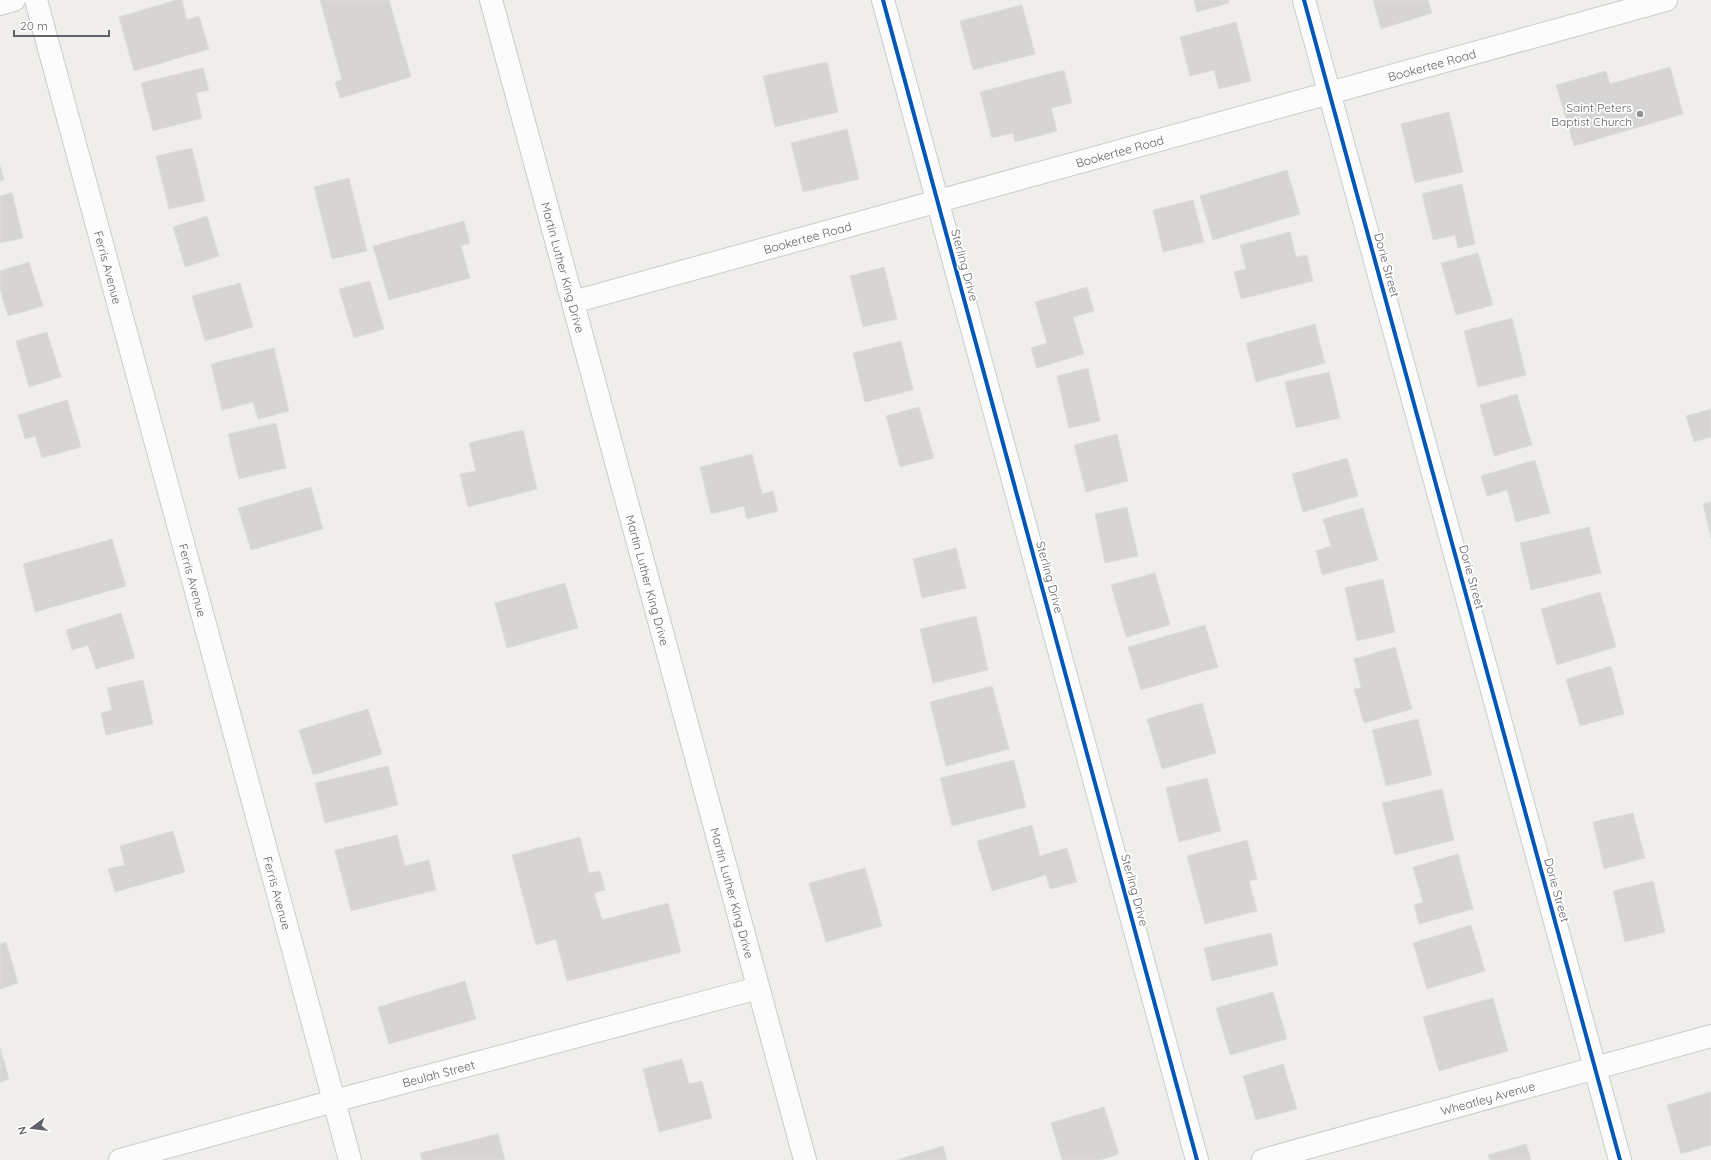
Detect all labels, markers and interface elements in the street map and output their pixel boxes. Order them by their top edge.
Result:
scale bar [14,12,109,38]
text: 20 m [20,18,48,33]
street label: Bookertee Road [1386,45,1477,84]
place label: Saint Peters Baptist Church [1551,100,1632,129]
marker: Saint Peters Baptist Church [1635,109,1645,119]
street label: Bookertee Road [1074,132,1165,170]
street label: Martin Luther King Drive [539,200,588,335]
street label: Bookertee Road [762,218,853,257]
street label: Sterling Drive [948,227,982,303]
street label: Ferris Avenue [91,229,125,306]
street label: Dorie Street [1371,231,1403,299]
street label: Martin Luther King Drive [623,513,673,647]
street label: Sterling Drive [1033,539,1067,615]
street label: Ferris Avenue [176,542,210,619]
street label: Dorie Street [1456,543,1488,611]
street label: Martin Luther King Drive [708,826,758,960]
street label: Sterling Drive [1118,852,1152,928]
street label: Ferris Avenue [261,855,295,931]
street label: Dorie Street [1541,856,1573,924]
street label: Beulah Street [400,1056,476,1090]
street label: Wheatley Avenue [1439,1078,1537,1118]
north arrow [12,1108,52,1148]
text: N [15,1125,30,1136]

